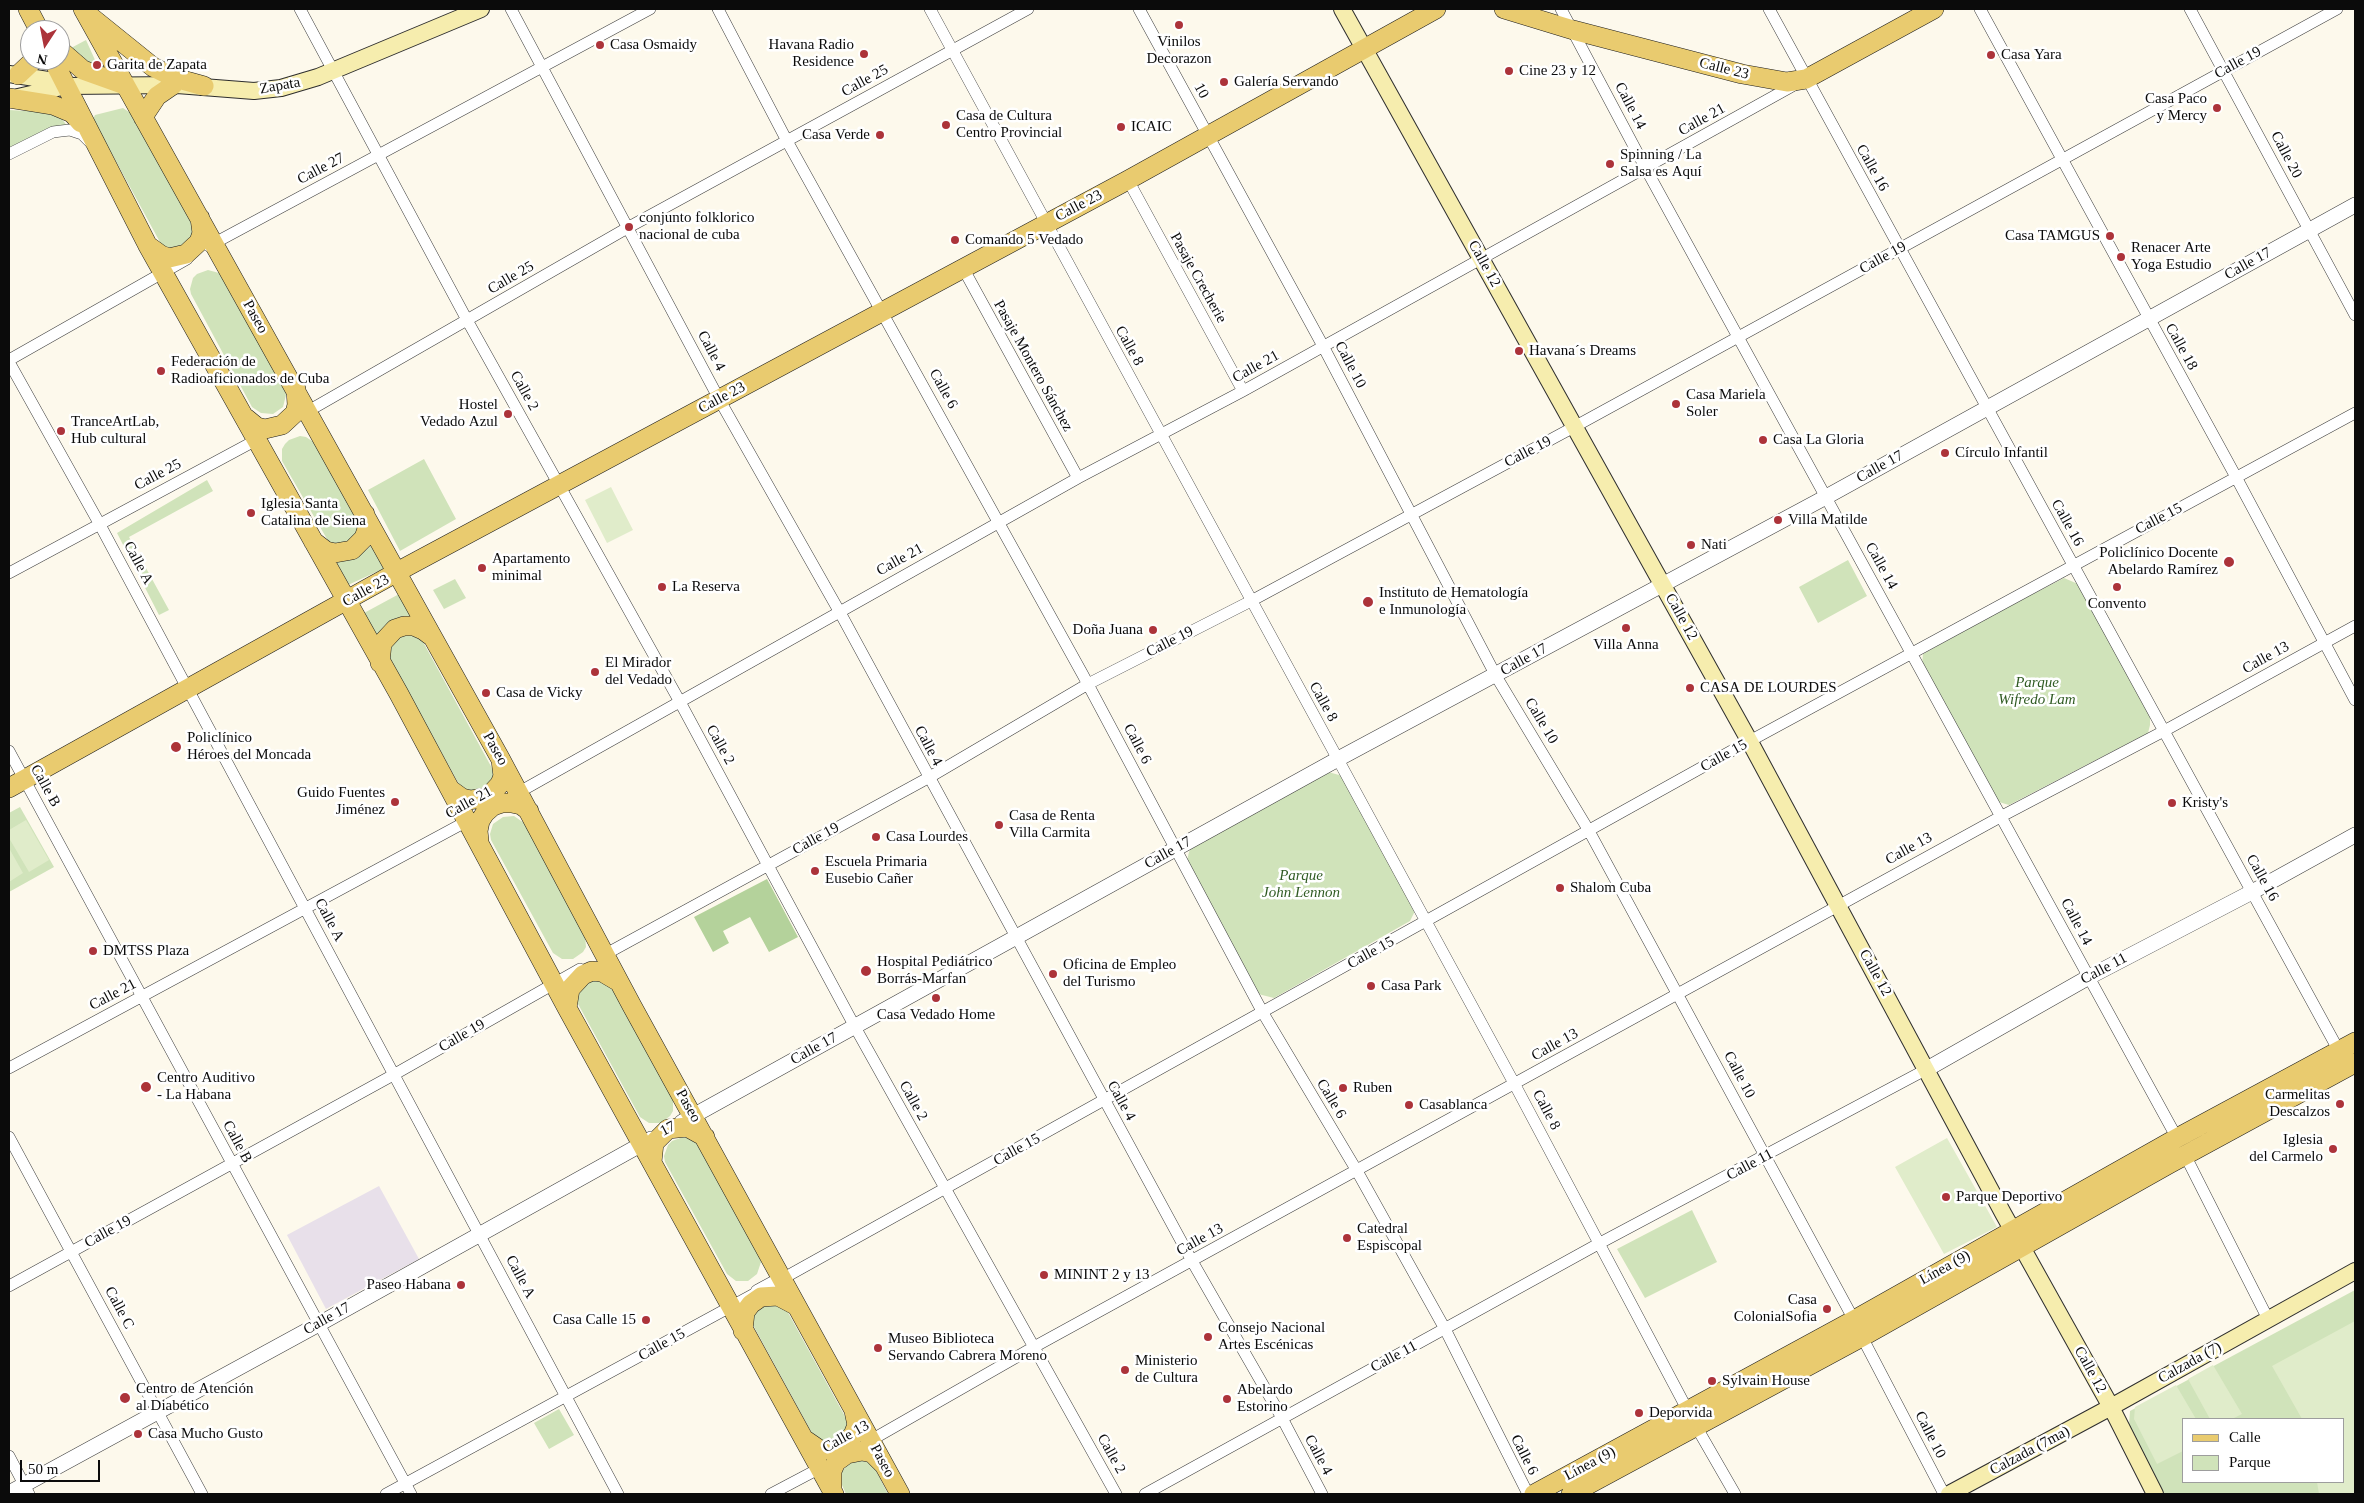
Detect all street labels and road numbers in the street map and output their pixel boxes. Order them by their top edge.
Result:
street label: Calle 19 [2212,43,2264,83]
street label: Calle 23 [1697,54,1751,84]
street label: Calle 25 [839,61,891,101]
street label: Zapata [258,74,302,98]
street label: 10 [1190,80,1212,102]
street label: Calle 14 [1610,80,1650,132]
street label: Calle 21 [1676,100,1728,140]
street label: Calle 20 [2266,129,2306,181]
street label: Calle 16 [1852,142,1892,194]
street label: Calle 27 [295,149,347,189]
street label: Calle 23 [1053,186,1105,226]
street label: Pasaje Crecherie [1166,230,1230,326]
street label: Calle 12 [1464,238,1504,290]
street label: Calle 19 [1857,238,1909,278]
street label: Calle 17 [2222,244,2274,284]
street label: Calle 25 [485,258,537,298]
street label: Paseo [239,297,271,337]
street label: Pasaje Montero Sánchez [989,297,1077,435]
street label: Calle 18 [2161,321,2201,373]
street label: Calle 8 [1111,323,1147,369]
street label: Calle 4 [693,328,729,374]
street label: Calle 10 [1330,339,1370,391]
street label: Calle 21 [1230,347,1282,387]
street label: Calle 6 [925,366,961,412]
street label: Calle 2 [506,368,542,414]
street label: Calle 23 [696,378,748,418]
street label: Calle 19 [1502,432,1554,472]
street label: Calle 17 [1854,447,1906,487]
street label: Calle 25 [132,455,184,495]
street label: Calle 16 [2047,497,2087,549]
street label: Calle 15 [2133,499,2185,539]
street label: Calle A [119,538,157,588]
street label: Calle 21 [874,540,926,580]
street label: Calle 14 [1861,540,1901,592]
street label: Calle 23 [340,571,392,611]
street label: Calle 12 [1661,591,1701,643]
street label: Calle 19 [1143,623,1197,661]
street label: Calle 13 [2240,638,2292,678]
street label: Calle 17 [1498,640,1550,680]
street label: Calle 8 [1305,679,1341,725]
street label: Calle 10 [1520,695,1562,747]
street label: Calle 6 [1119,721,1155,767]
street label: Calle 2 [702,722,738,768]
street label: Calle 4 [910,723,946,769]
street label: Paseo [479,729,511,769]
street label: Calle 15 [1698,736,1750,776]
street label: Calle B [26,762,64,810]
street label: Calle 21 [443,783,495,823]
street label: Calle 19 [790,819,842,859]
street label: Calle 13 [1883,829,1935,869]
street label: Calle 17 [1142,833,1194,873]
street label: Calle 16 [2242,852,2282,904]
street label: Calle A [310,895,348,945]
street label: Calle 14 [2056,896,2096,948]
street label: Calle 15 [1345,933,1397,973]
street label: Calle 12 [1855,947,1895,999]
street label: Calle 11 [2078,949,2130,989]
street label: Calle 21 [87,975,139,1015]
street label: Calle 19 [436,1016,488,1056]
street label: Calle 13 [1529,1025,1581,1065]
street label: Calle 17 [788,1029,840,1069]
street label: Calle 10 [1719,1049,1759,1101]
street label: Calle 6 [1312,1076,1350,1122]
street label: Calle 2 [895,1078,931,1124]
street label: Calle 4 [1103,1078,1139,1124]
street label: Paseo [672,1086,704,1126]
street label: Calle 8 [1528,1087,1564,1133]
street label: Calle B [218,1118,256,1166]
street label: 17 [657,1118,679,1140]
street label: Calle 15 [991,1130,1043,1170]
street label: Calle 11 [1724,1145,1776,1185]
street label: Calle 19 [82,1212,134,1252]
street label: Calle 13 [1174,1220,1226,1260]
street label: Línea (9) [1916,1247,1974,1289]
street label: Calle A [501,1252,539,1302]
street label: Calle C [100,1284,138,1332]
street label: Calle 17 [301,1299,353,1339]
street label: Calle 15 [636,1325,688,1365]
street label: Calle 11 [1368,1337,1420,1377]
street label: Calzada (7) [2155,1338,2225,1388]
street label: Calle 12 [2070,1344,2110,1396]
street label: Calle 10 [1911,1408,1949,1462]
street label: Calle 13 [820,1417,872,1457]
street label: Calzada (7ma) [1987,1422,2073,1480]
street label: Calle 2 [1093,1431,1129,1477]
street label: Calle 4 [1300,1432,1336,1478]
street label: Calle 6 [1506,1432,1542,1478]
street label: Paseo [866,1441,898,1481]
street label: Línea (9) [1561,1443,1619,1485]

